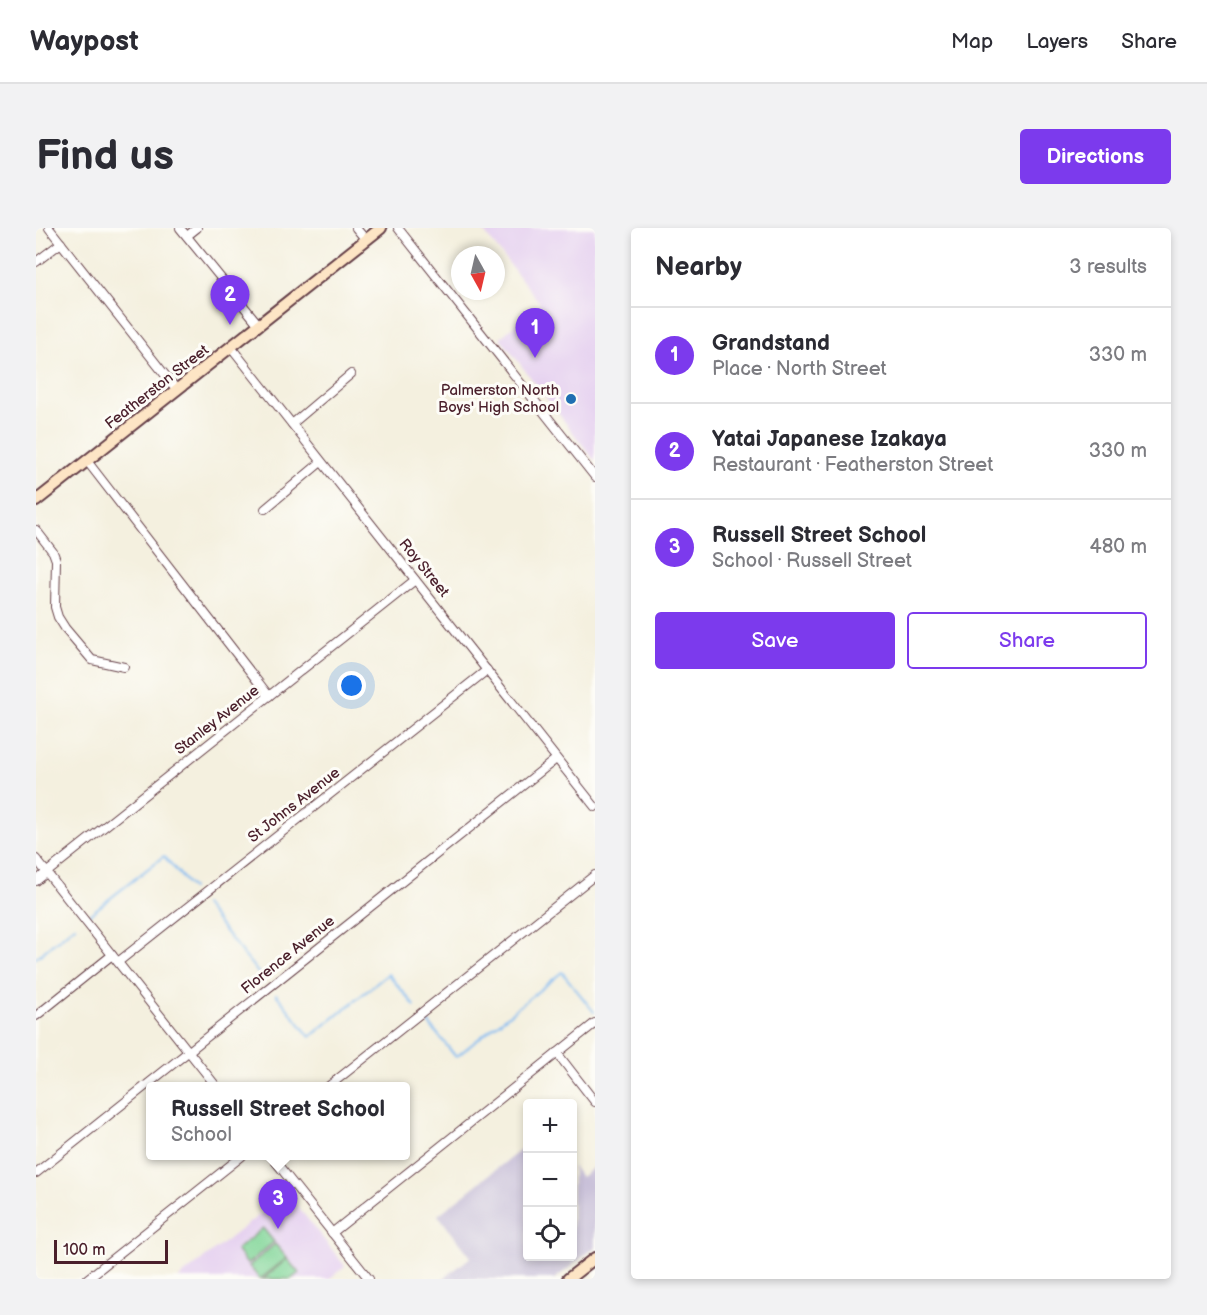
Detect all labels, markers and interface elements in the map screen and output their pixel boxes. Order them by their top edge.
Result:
text: Waypost [30,25,139,58]
text: Map [951,29,993,54]
text: Layers [1026,29,1088,54]
text: Share [1121,29,1177,54]
button: Directions [1020,129,1171,184]
text: Find us [36,131,174,182]
north arrow [451,246,505,300]
text: Nearby [655,252,742,283]
text: 3 results [1069,255,1147,279]
pin: 2 [210,276,250,325]
pin: 1 [516,308,554,358]
text: Grandstand [712,330,830,357]
street label: Featherston Street [101,340,213,433]
text: 1 [670,343,679,367]
text: 330 m [1089,343,1147,367]
text: Place · North Street [712,357,887,381]
place label: Palmerston North Boys' High School [438,381,559,417]
marker: Palmerston North Boys' High School [564,392,578,406]
text: Yatai Japanese Izakaya [712,426,947,453]
text: 2 [669,439,680,463]
text: 330 m [1089,439,1147,463]
text: Restaurant · Featherston Street [712,453,993,477]
text: Russell Street School [712,522,926,549]
street label: Roy Street [395,535,454,601]
text: 3 [669,535,680,559]
text: 480 m [1089,535,1147,559]
text: School · Russell Street [712,549,912,573]
button: Save [655,612,895,669]
button: Share [907,612,1147,669]
your location [337,671,366,700]
street label: Stanley Avenue [171,681,263,759]
street label: St Johns Avenue [244,763,344,847]
street label: Florence Avenue [238,912,339,998]
popup [146,1082,410,1160]
text: Russell Street School [171,1096,385,1123]
map controls [523,1099,577,1261]
button: + [523,1099,577,1153]
text: School [171,1123,232,1147]
button: − [523,1153,577,1207]
pin: 3 [258,1180,298,1229]
button: locate [523,1207,577,1261]
scale bar [54,1237,168,1264]
text: 100 m [63,1241,106,1260]

